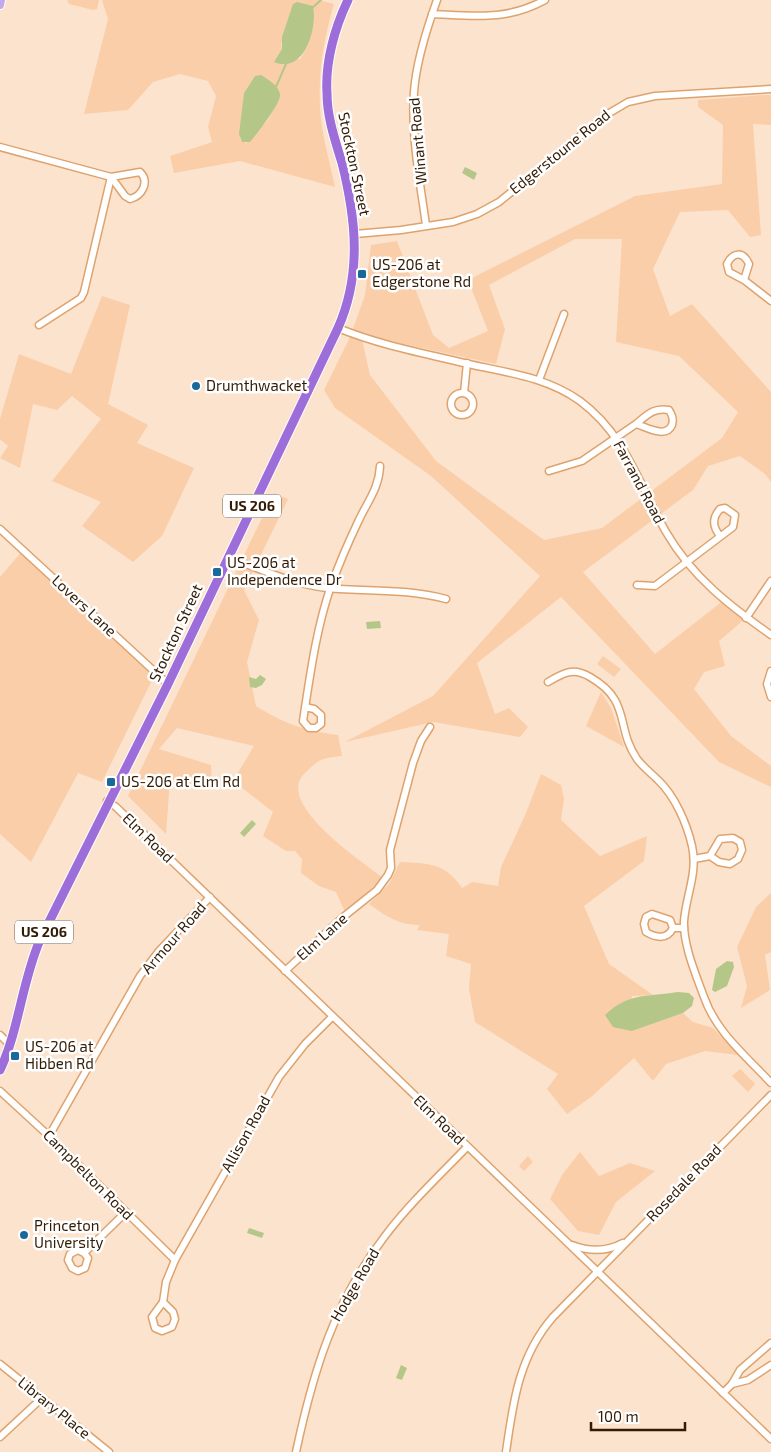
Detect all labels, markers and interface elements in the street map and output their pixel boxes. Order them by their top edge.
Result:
street label: Winant Road [404,97,430,185]
street label: Edgerstoune Road [505,105,613,197]
street label: Stockton Street [335,110,375,218]
place label: US-206 at Edgerstone Rd [372,255,471,290]
marker: US-206 at Edgerstone Rd [356,268,368,280]
place label: Drumthwacket [206,376,307,394]
marker: Drumthwacket [190,380,202,392]
street label: Farrand Road [610,437,669,526]
road number: US 206 [223,494,281,518]
place label: US-206 at Independence Dr [227,553,342,588]
marker: US-206 at Independence Dr [211,566,223,578]
street label: Lovers Lane [49,571,121,640]
street label: Stockton Street [145,581,206,684]
place label: US-206 at Elm Rd [121,772,240,790]
marker: US-206 at Elm Rd [105,776,117,788]
street label: Elm Road [119,809,178,866]
street label: Armour Road [137,898,209,977]
street label: Elm Lane [292,909,350,964]
road number: US 206 [15,920,73,944]
place label: US-206 at Hibben Rd [25,1037,94,1072]
marker: US-206 at Hibben Rd [9,1050,21,1062]
street label: Elm Road [410,1091,469,1148]
street label: Allison Road [217,1092,274,1175]
street label: Campbelton Road [40,1125,138,1223]
street label: Rosedale Road [642,1140,725,1225]
place label: Princeton University [34,1216,103,1251]
marker: Princeton University [18,1229,30,1241]
street label: Hodge Road [326,1245,382,1324]
street label: Library Place [15,1373,94,1442]
scale bar [591,1400,685,1432]
text: 100 m [598,1407,639,1425]

